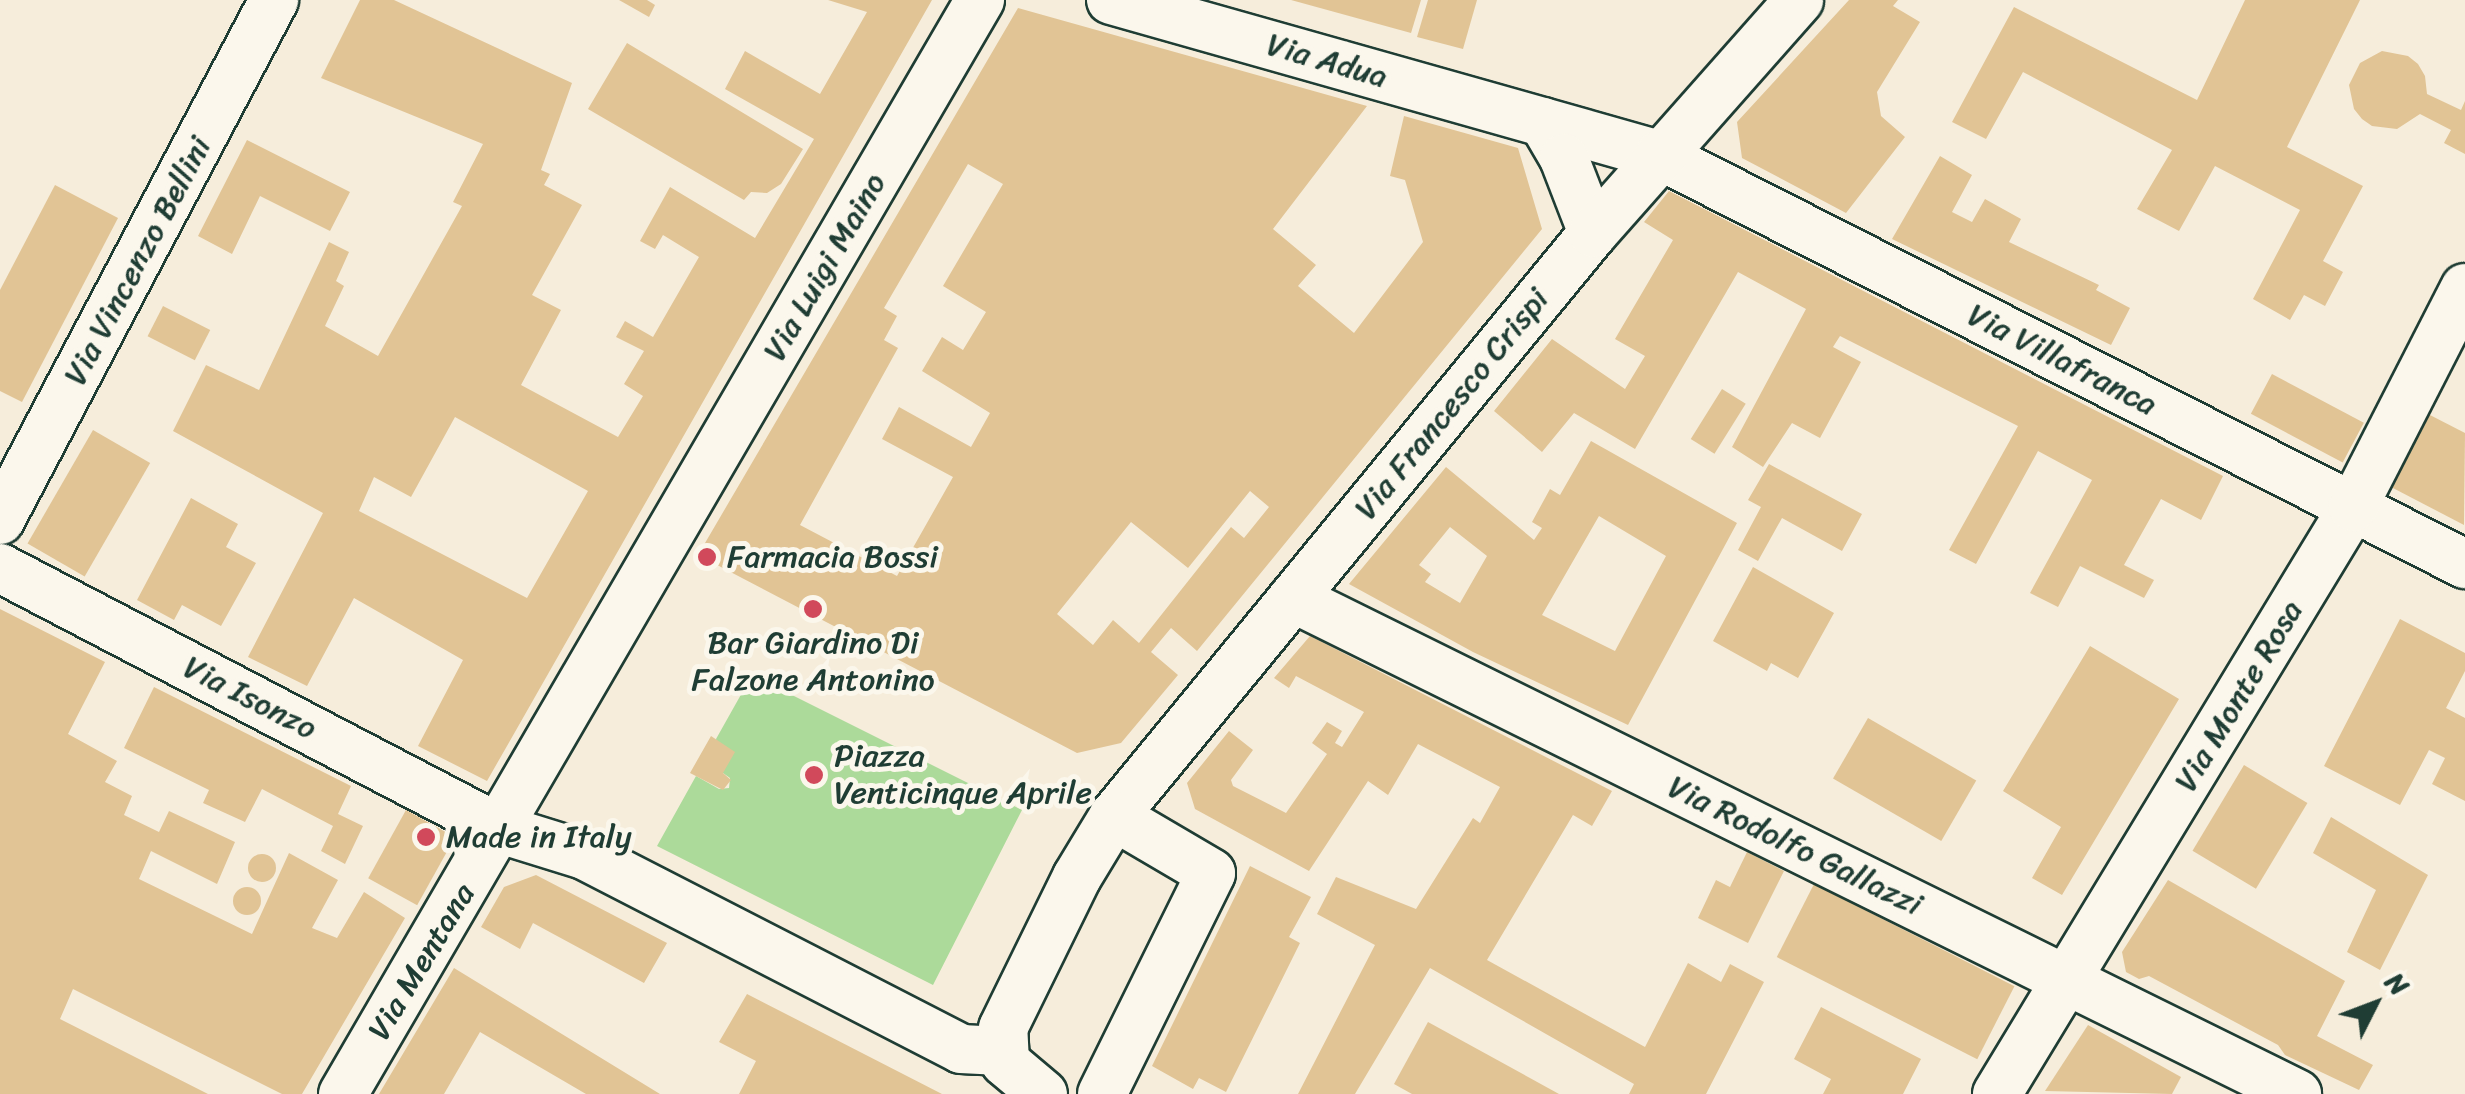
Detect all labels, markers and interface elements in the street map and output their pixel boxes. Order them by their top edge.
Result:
street label: Via Adua [1262,26,1392,96]
street label: Via Vincenzo Bellini [56,130,220,392]
street label: Via Luigi Maino [756,166,894,368]
street label: Via Francesco Crispi [1347,281,1557,527]
street label: Via Villafranca [1961,296,2163,424]
place label: Farmacia Bossi [727,538,938,576]
marker: Farmacia Bossi [696,546,718,568]
street label: Via Monte Rosa [2167,593,2311,799]
marker: Bar Giardino Di Falzone Antonino [802,598,824,620]
place label: Bar Giardino Di Falzone Antonino [692,625,934,700]
street label: Via Isonzo [177,648,323,748]
place label: Piazza Venticinque Aprile [834,738,1092,813]
marker: Piazza Venticinque Aprile [803,764,825,786]
street label: Via Rodolfo Gallazzi [1662,768,1928,924]
place label: Made in Italy [446,818,632,856]
marker: Made in Italy [415,826,437,848]
street label: Via Mentana [360,877,484,1047]
north arrow [2325,954,2425,1054]
text: N [2373,960,2422,1007]

